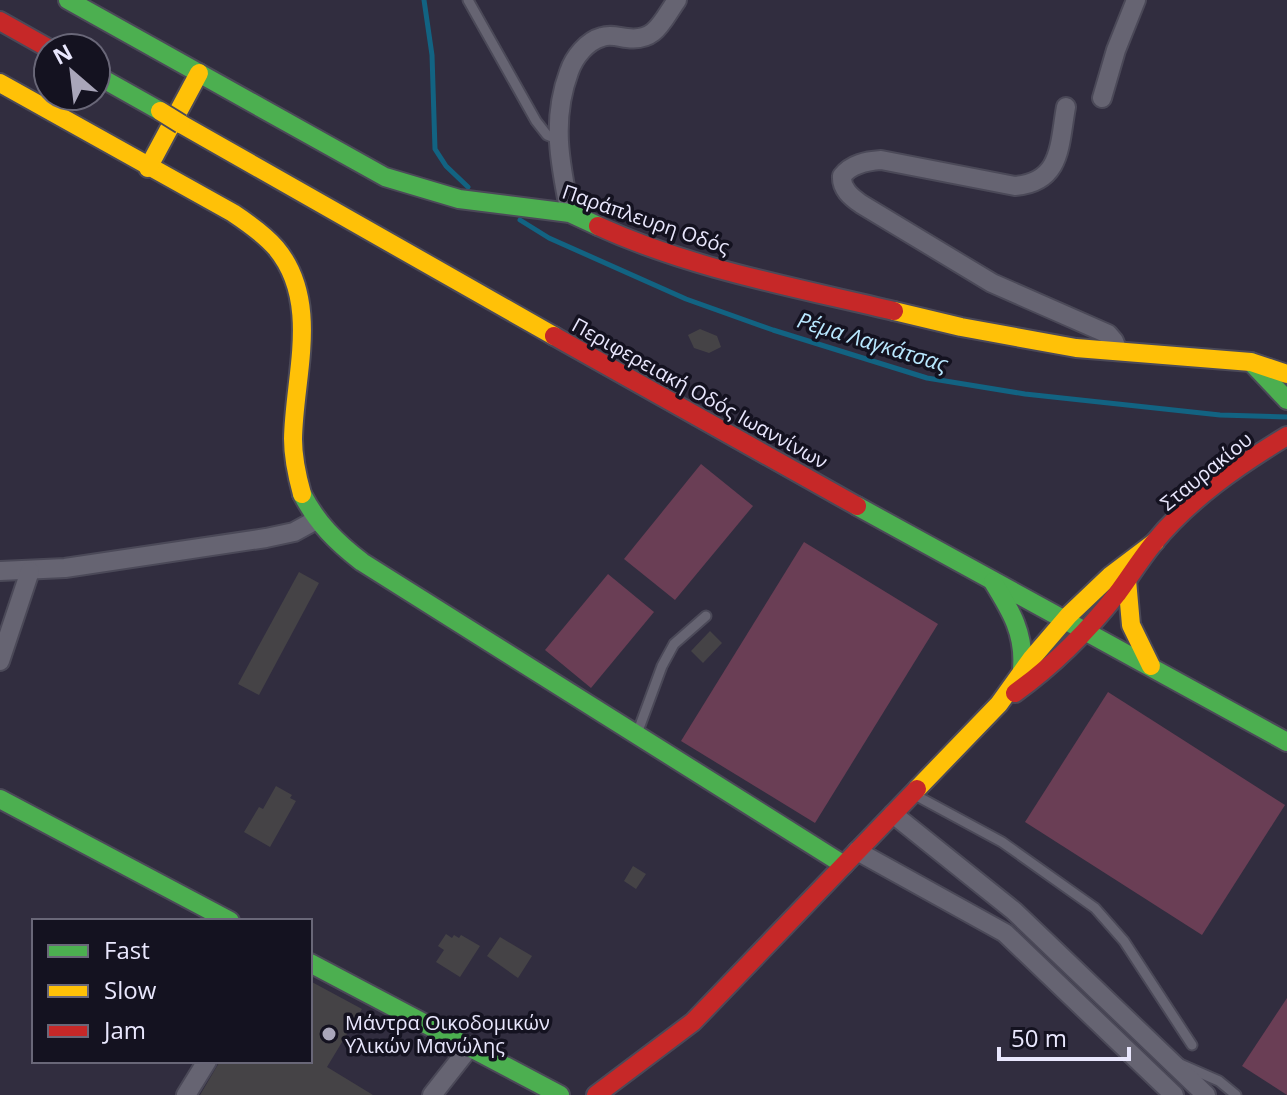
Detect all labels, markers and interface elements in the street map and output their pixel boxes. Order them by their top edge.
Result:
north arrow [32,32,112,112]
text: N [47,36,77,71]
street label: Παράπλευρη Οδός [559,178,734,260]
water label: Ρέμα Λαγκάτσας [794,304,953,378]
street label: Περιφερειακή Οδός Ιωαννίνων [567,311,833,475]
street label: Σταυρακίου [1154,426,1258,516]
legend [32,919,312,1063]
text: Fast [104,933,150,966]
text: Slow [104,973,157,1006]
place label: Μάντρα Οικοδομικών Υλικών Μανώλης [345,1009,550,1059]
scale bar [999,1011,1129,1061]
text: Jam [102,1013,146,1046]
text: 50 m [1011,1021,1067,1054]
marker: Μάντρα Οικοδομικών Υλικών Μανώλης [320,1025,338,1043]

